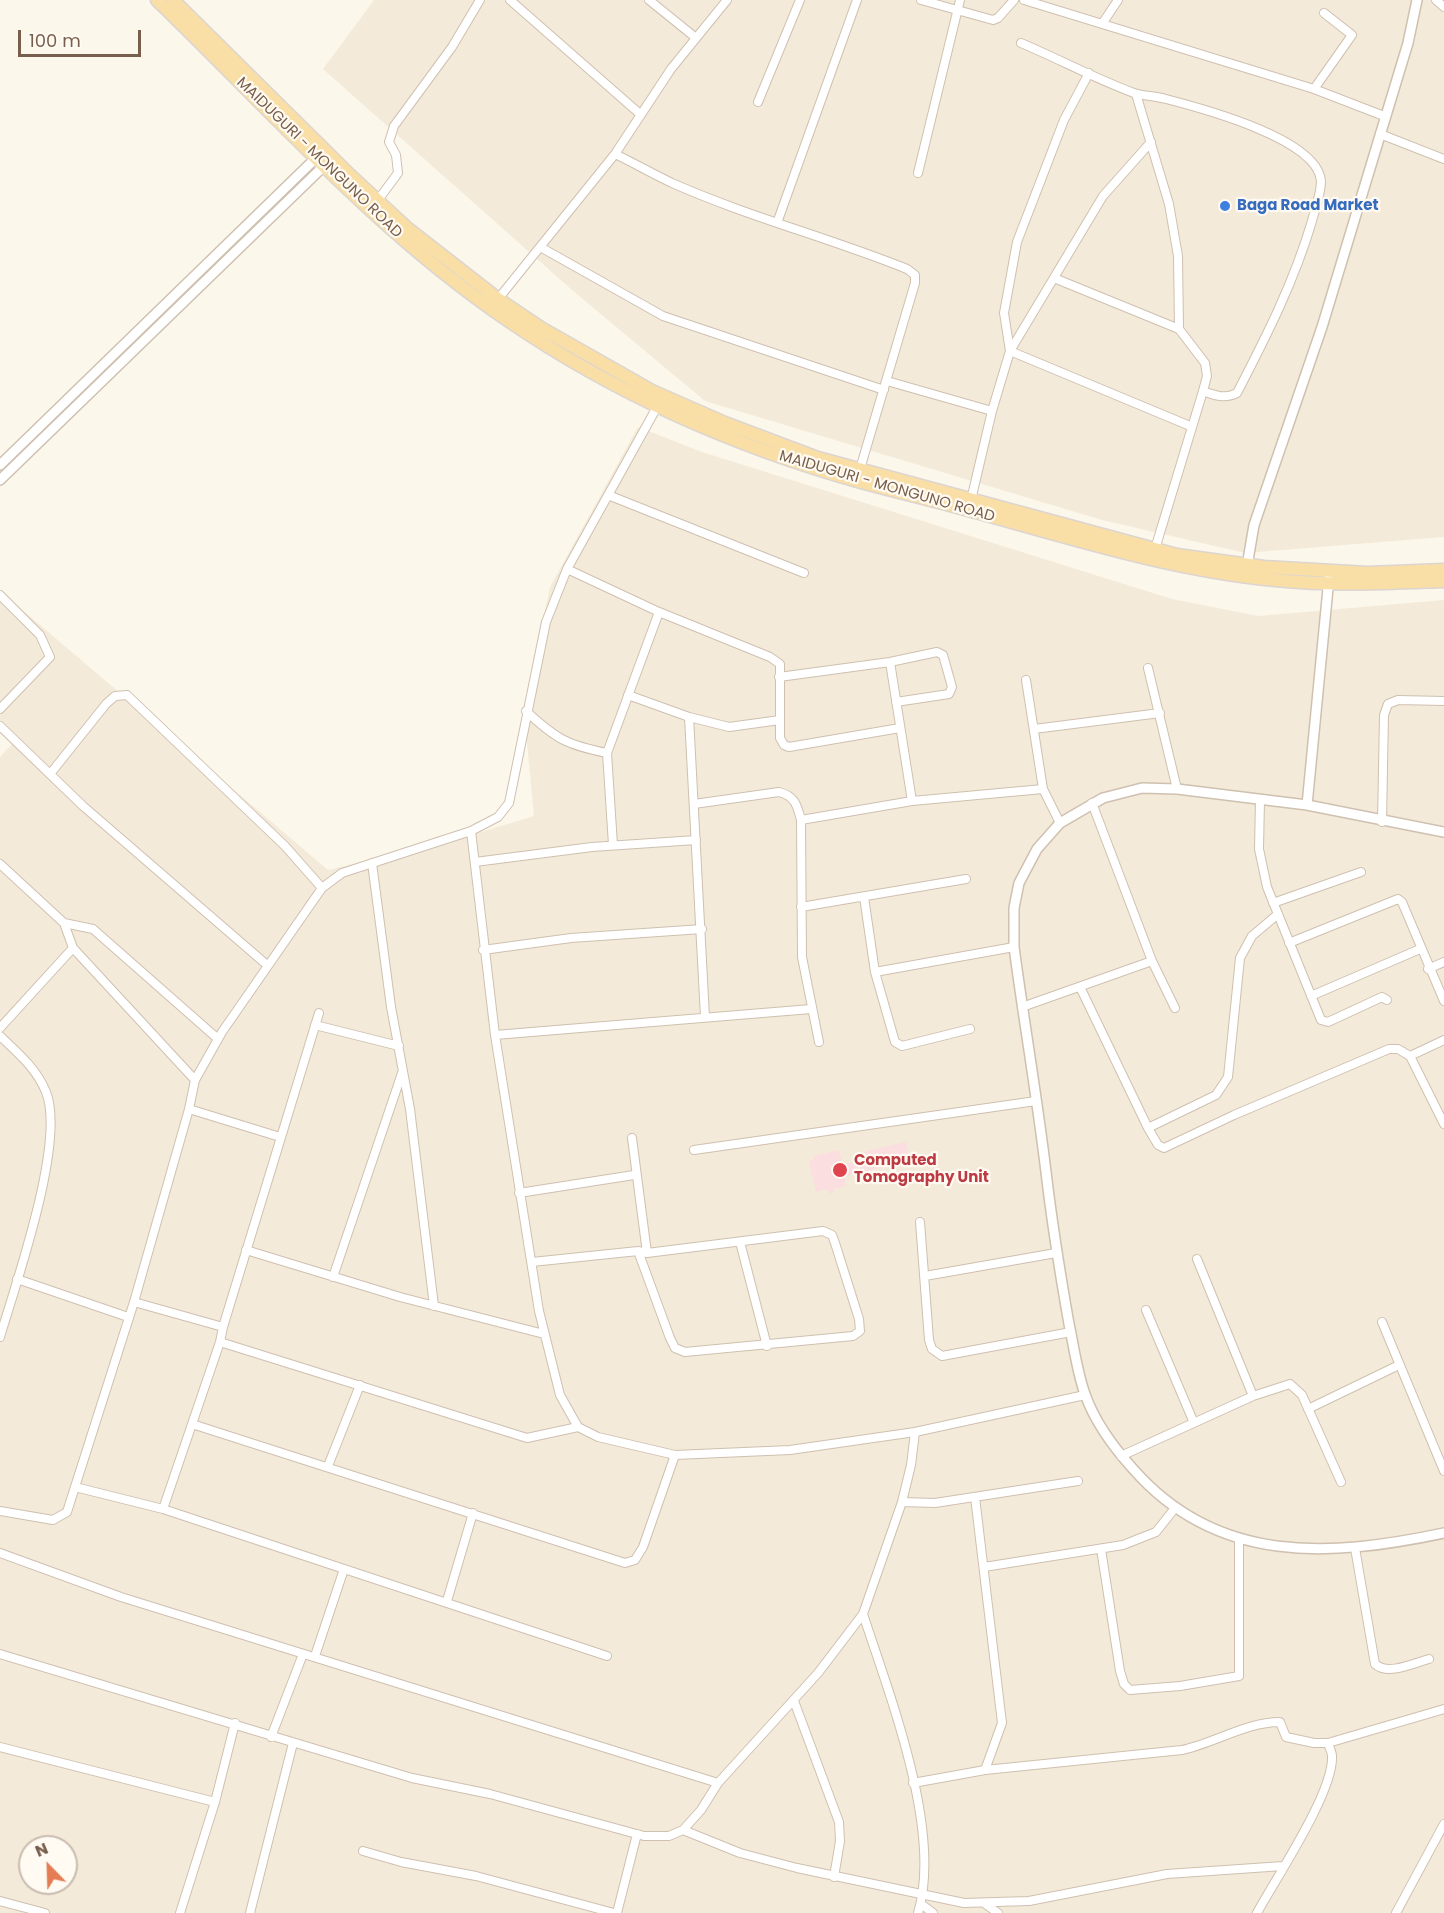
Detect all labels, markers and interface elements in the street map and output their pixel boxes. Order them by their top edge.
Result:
scale bar [21,18,144,56]
text: 100 m [29,28,81,53]
street label: MAIDUGURI - MONGUNO ROAD [232,74,406,242]
place label: Baga Road Market [1237,197,1378,215]
marker: Baga Road Market [1218,199,1232,213]
street label: MAIDUGURI - MONGUNO ROAD [777,448,997,526]
place label: Computed Tomography Unit [854,1152,989,1187]
marker: Computed Tomography Unit [831,1161,849,1179]
north arrow [18,1835,78,1895]
text: N [32,1837,52,1863]

